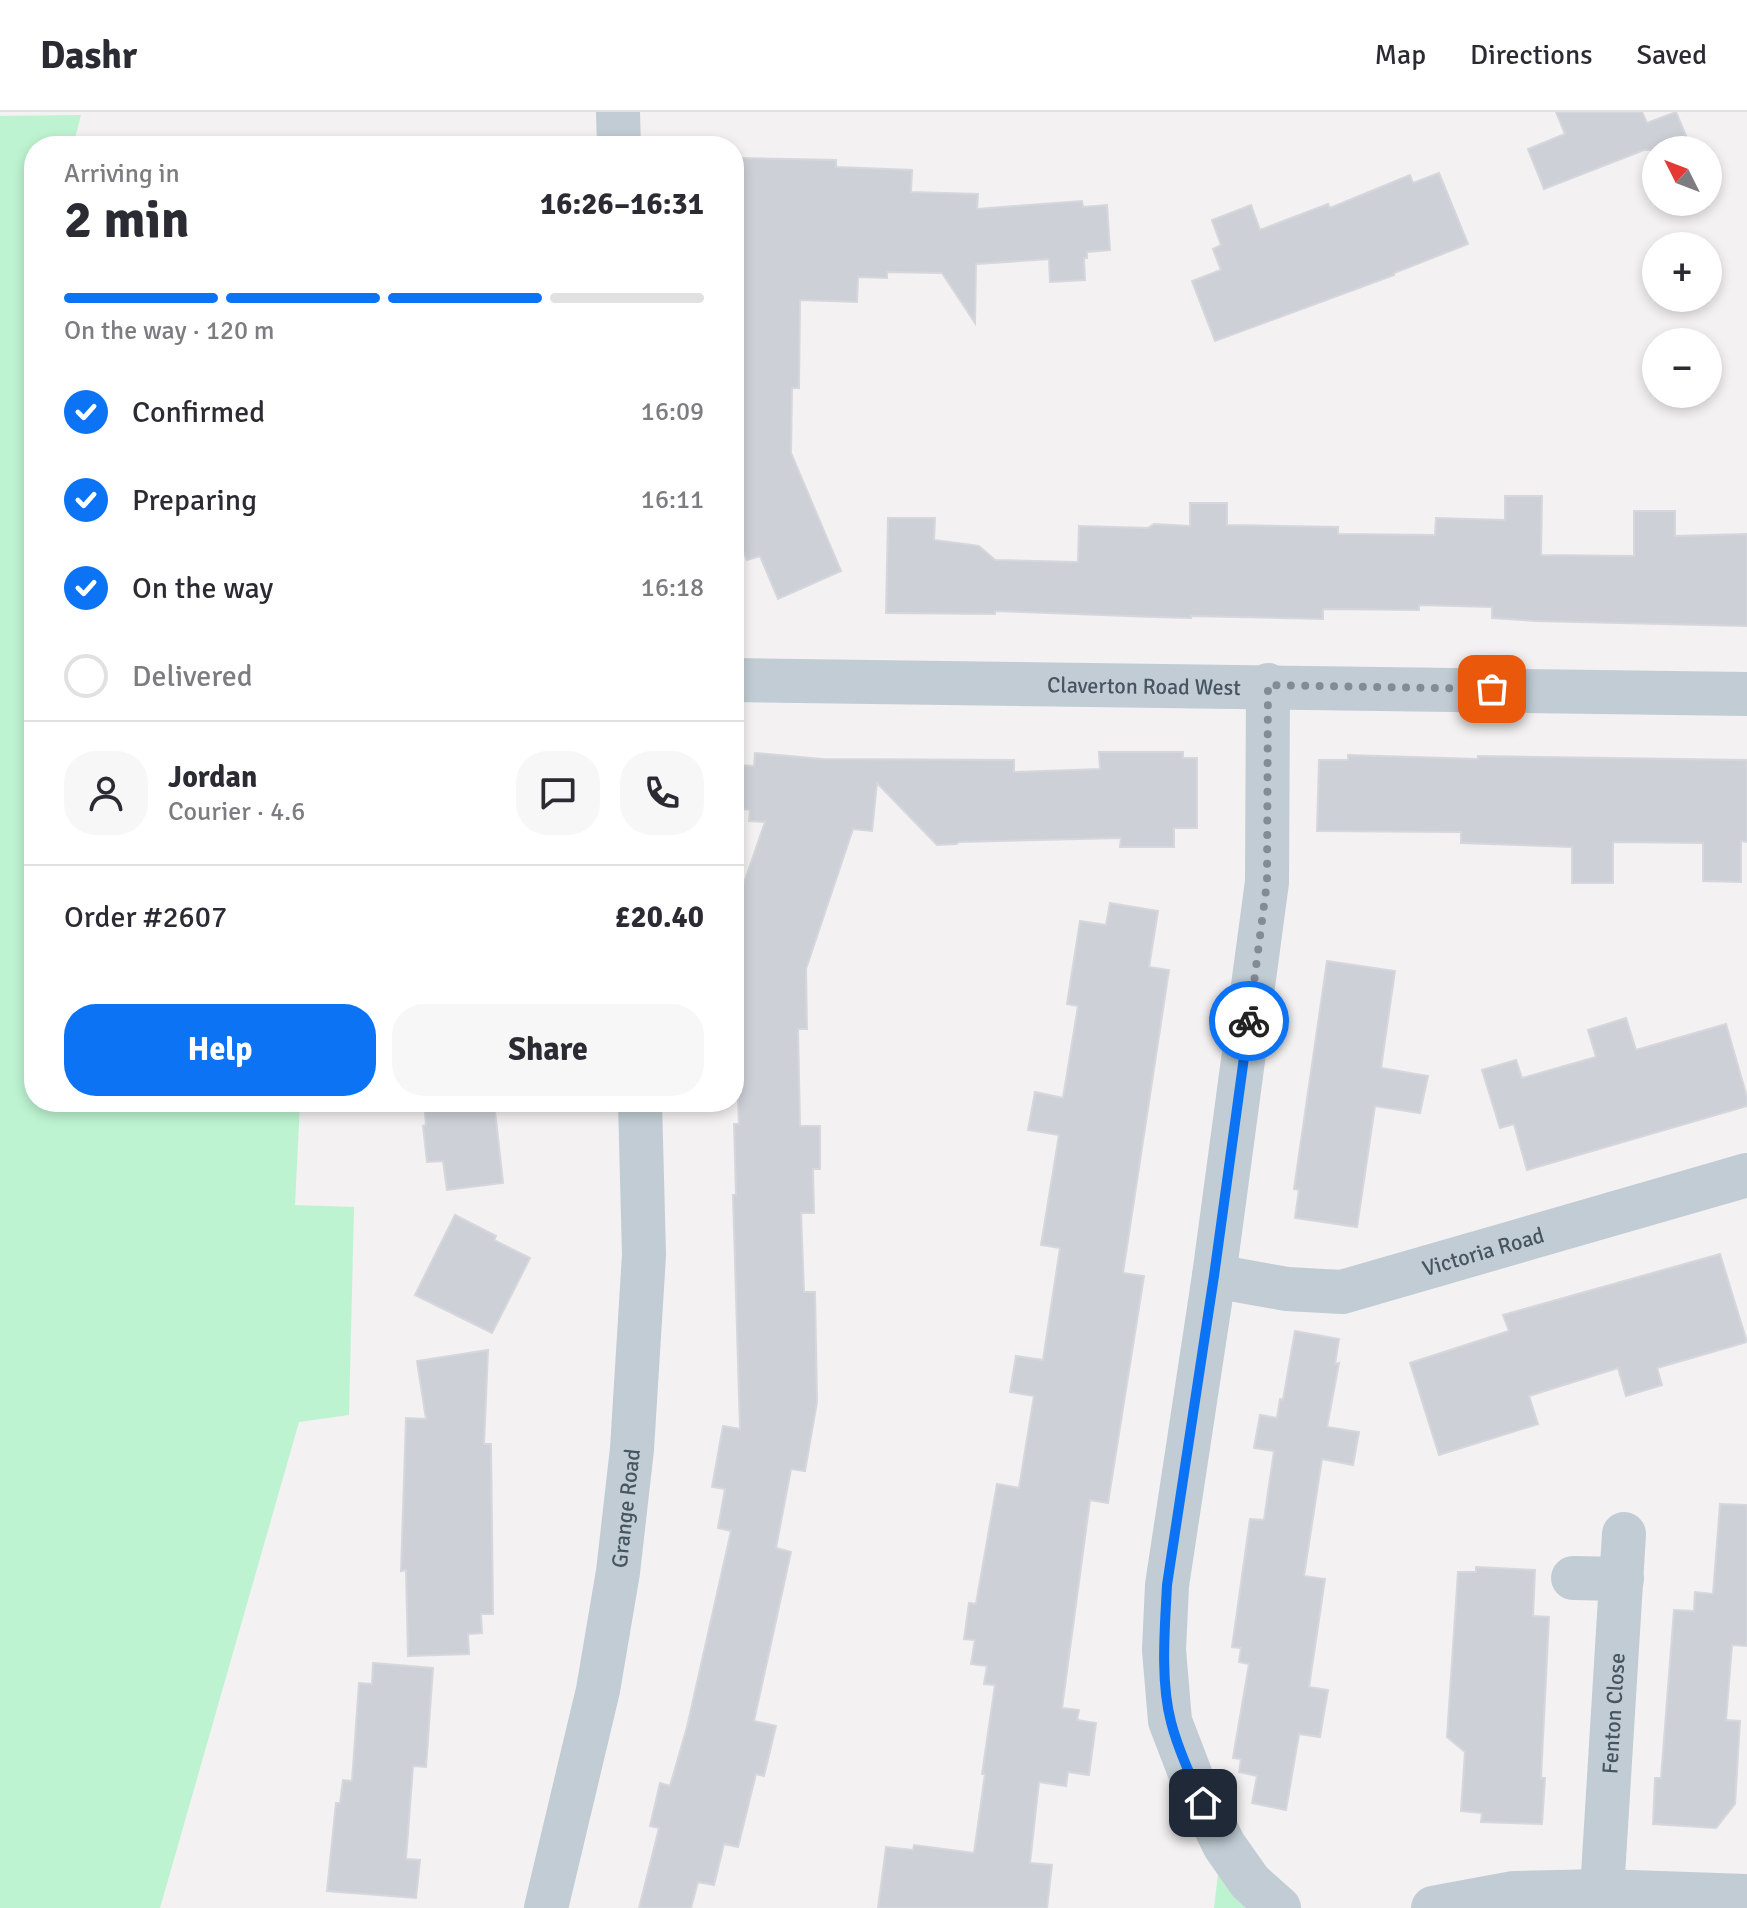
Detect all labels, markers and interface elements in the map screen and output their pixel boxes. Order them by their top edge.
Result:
text: Dashr [40,32,137,79]
text: Map [1374,38,1426,72]
text: Directions [1470,38,1592,72]
text: Saved [1636,38,1707,72]
north arrow [1642,136,1722,216]
map controls [1642,136,1722,408]
text: Arriving in [64,158,180,190]
text: 16:26–16:31 [540,186,704,223]
text: 2 min [64,188,190,252]
button: + [1642,232,1722,312]
text: On the way · 120 m [64,315,274,347]
button: − [1642,328,1722,408]
icon: check [64,390,108,434]
text: Confirmed [132,394,265,431]
text: 16:09 [641,396,704,428]
icon: check [64,478,108,522]
text: Preparing [132,482,257,519]
text: 16:11 [641,484,704,516]
icon: check [64,566,108,610]
text: On the way [132,570,273,607]
text: 16:18 [641,572,704,604]
pin [1458,655,1526,723]
text: Delivered [132,658,253,695]
icon: bag [1470,667,1514,711]
street label: Claverton Road West [1047,671,1241,701]
button: person [64,751,148,835]
button: chat [516,751,600,835]
button: phone [620,751,704,835]
text: Jordan [168,759,257,796]
text: Courier · 4.6 [168,796,305,828]
text: Order #2607 [64,899,227,936]
text: £20.40 [614,899,704,936]
courier [1209,981,1289,1061]
icon: bike [1227,999,1271,1043]
button: Help [64,1004,376,1096]
button: Share [392,1004,704,1096]
street label: Victoria Road [1419,1221,1547,1282]
street label: Grange Road [605,1447,645,1569]
street label: Fenton Close [1596,1652,1630,1775]
pin [1169,1769,1237,1837]
icon: home [1181,1781,1225,1825]

